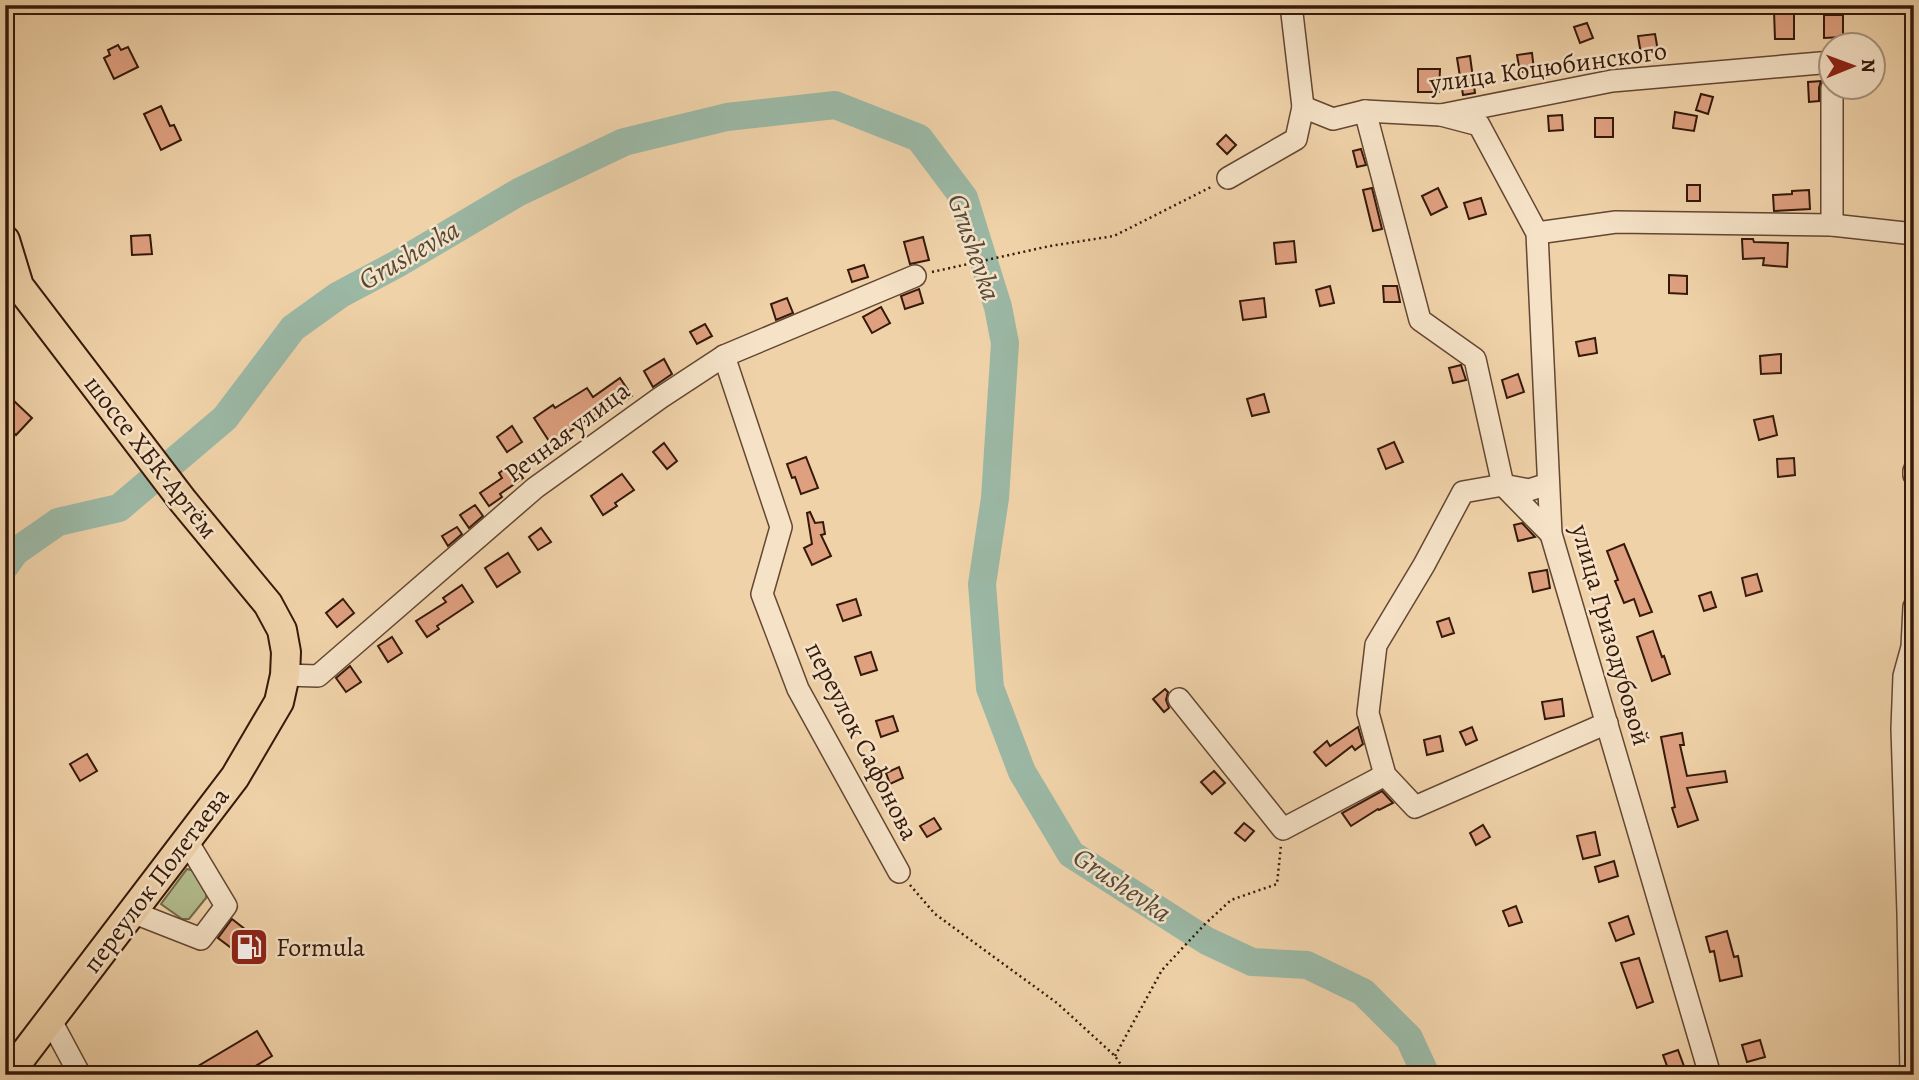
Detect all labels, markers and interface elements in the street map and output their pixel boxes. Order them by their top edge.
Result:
north arrow [1818,32,1888,102]
street label: улица Коцюбинского [1426,33,1669,101]
text: N [1855,59,1881,73]
water label: Grushevka [938,189,1010,306]
water label: Grushevka [352,211,466,299]
street label: шоссе ХБК-Артём [76,368,226,546]
street label: Речная улица [497,373,637,491]
street label: улица Гризодубовой [1562,519,1659,750]
street label: переулок Сафонова [797,636,927,846]
street label: переулок Полетаева [75,780,237,980]
water label: Grushevka [1066,838,1179,932]
fuel station icon: Formula [228,926,270,968]
place label: Formula [276,930,365,965]

